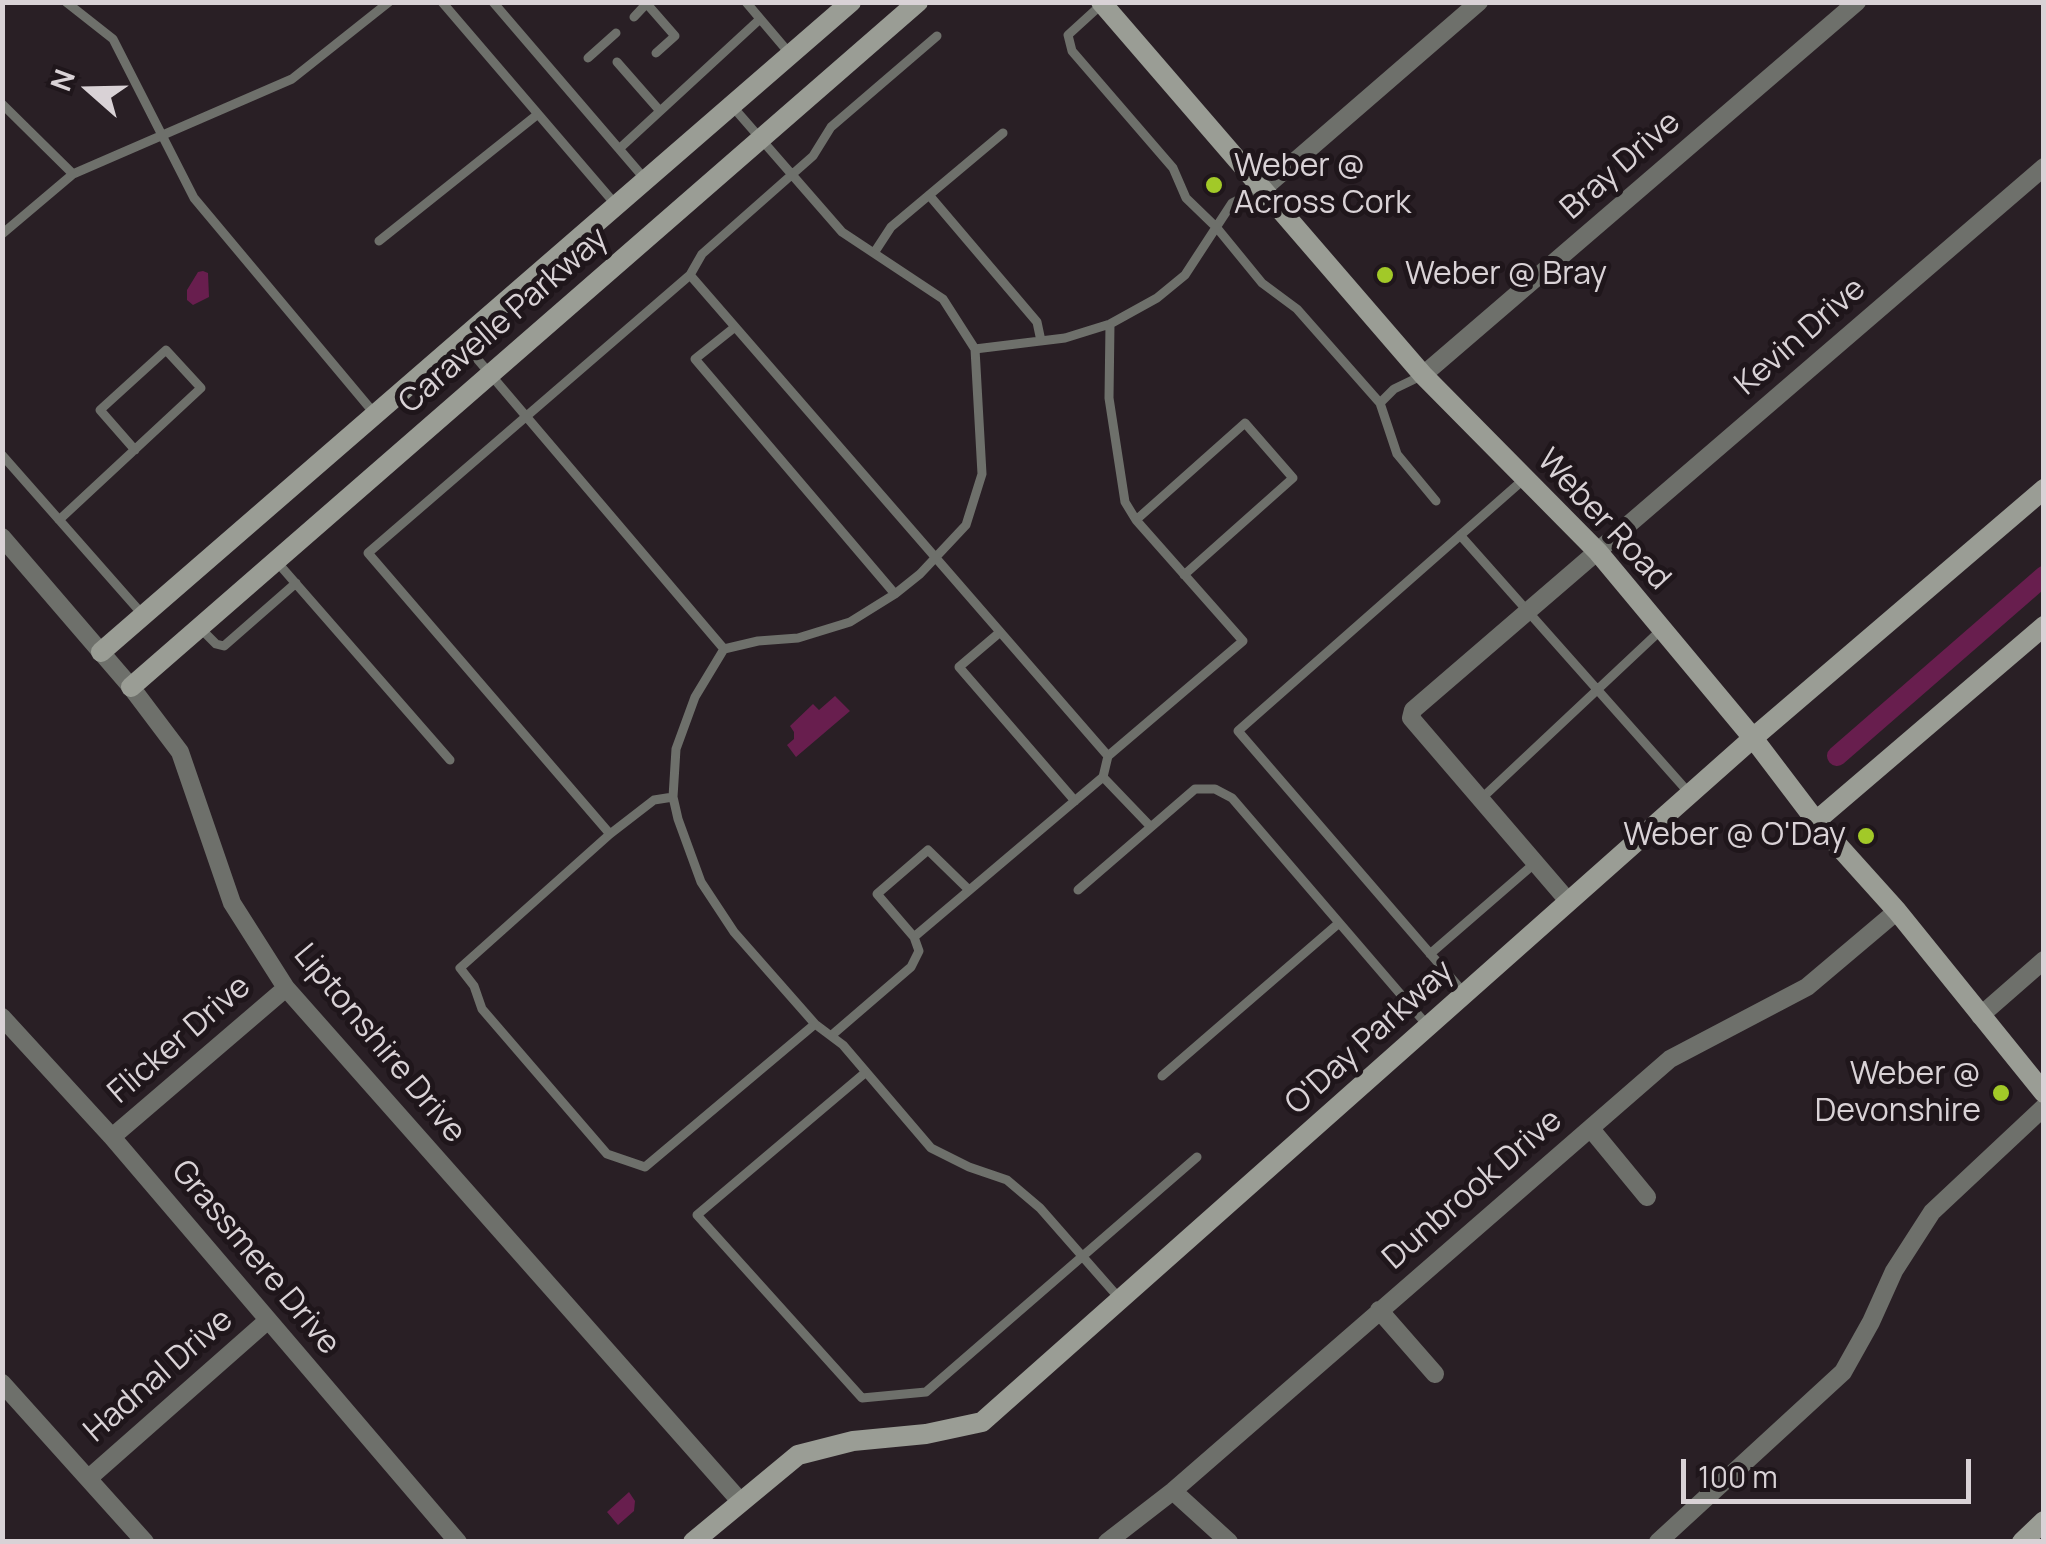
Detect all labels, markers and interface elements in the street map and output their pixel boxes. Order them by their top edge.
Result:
north arrow [40,40,140,140]
text: N [41,64,83,96]
street label: Bray Drive [1554,104,1688,228]
place label: Weber @ Across Cork [1234,148,1411,223]
marker: Weber @ Across Cork [1203,174,1225,196]
street label: Caravelle Parkway [392,220,616,422]
place label: Weber @ Bray [1405,256,1607,294]
marker: Weber @ Bray [1374,264,1396,286]
street label: Kevin Drive [1728,270,1874,404]
street label: Weber Road [1528,442,1678,598]
place label: Weber @ O'Day [1623,817,1846,855]
marker: Weber @ O'Day [1855,825,1877,847]
street label: Liptonshire Drive [285,937,473,1151]
street label: O'Day Parkway [1278,953,1462,1123]
street label: Flicker Drive [101,968,259,1112]
place label: Weber @ Devonshire [1815,1056,1981,1131]
marker: Weber @ Devonshire [1990,1082,2012,1104]
street label: Dunbrook Drive [1376,1102,1570,1278]
street label: Grassmere Drive [163,1153,347,1363]
street label: Hadnal Drive [77,1301,241,1451]
scale bar [1686,1439,1976,1501]
text: 100 m [1698,1456,1778,1497]

